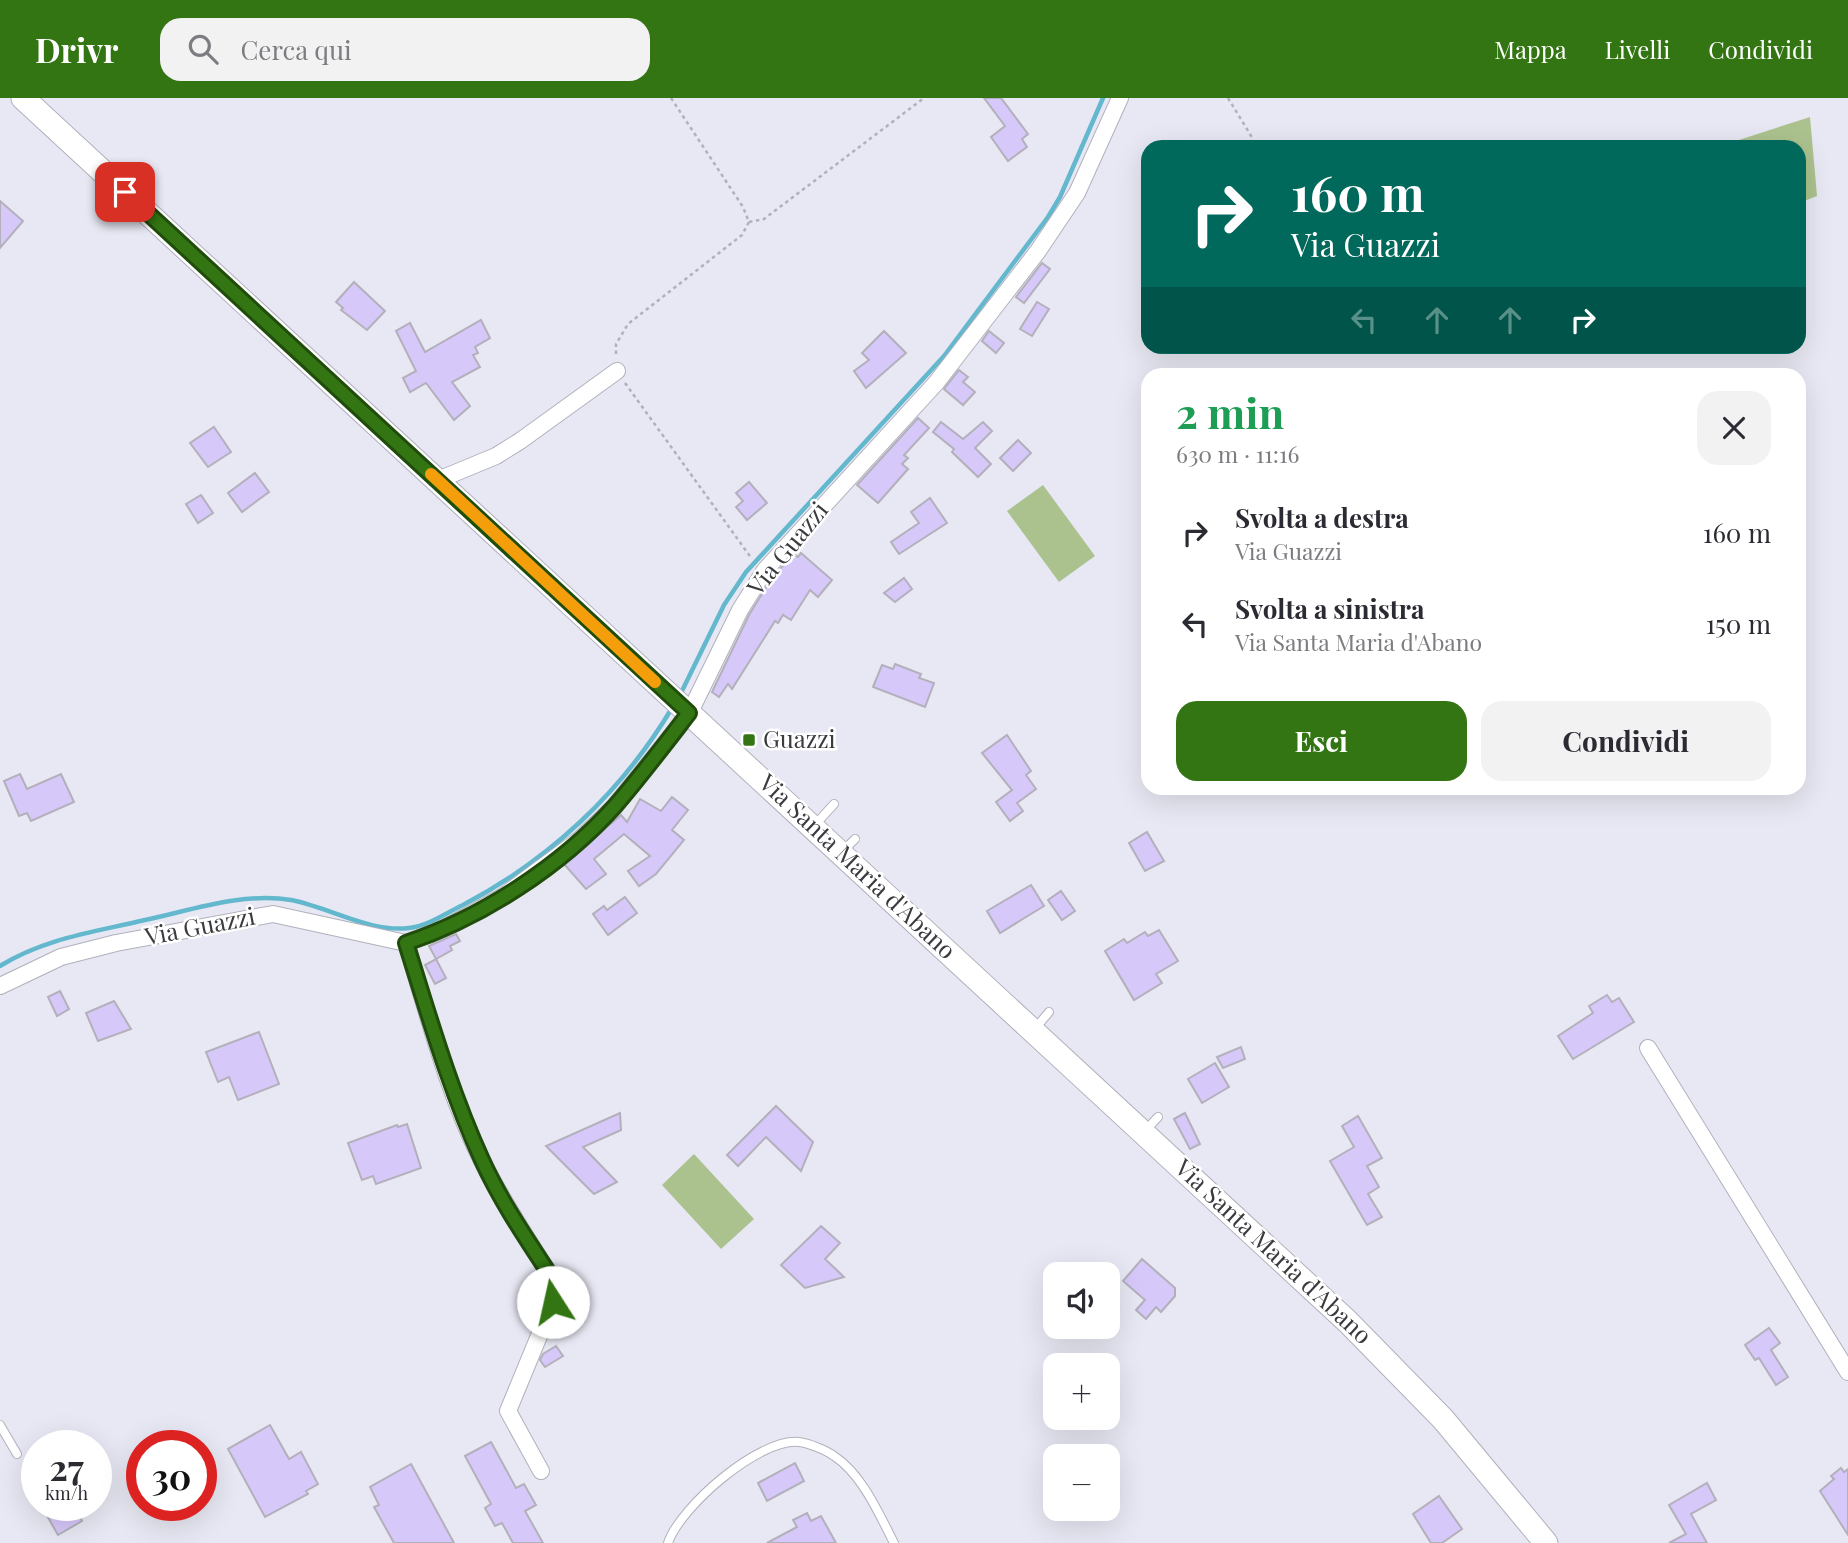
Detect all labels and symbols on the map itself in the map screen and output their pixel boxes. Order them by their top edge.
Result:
pin [95,162,155,222]
street label: Via Guazzi [738,494,834,602]
place label: Guazzi [763,722,836,754]
marker: Guazzi [741,732,757,748]
street label: Via Santa Maria d'Abano [752,765,964,965]
street label: Via Guazzi [141,899,258,952]
street label: Via Santa Maria d'Abano [1168,1150,1380,1350]
position arrow [516,1265,590,1339]
speed limit sign: 30 [126,1430,217,1521]

